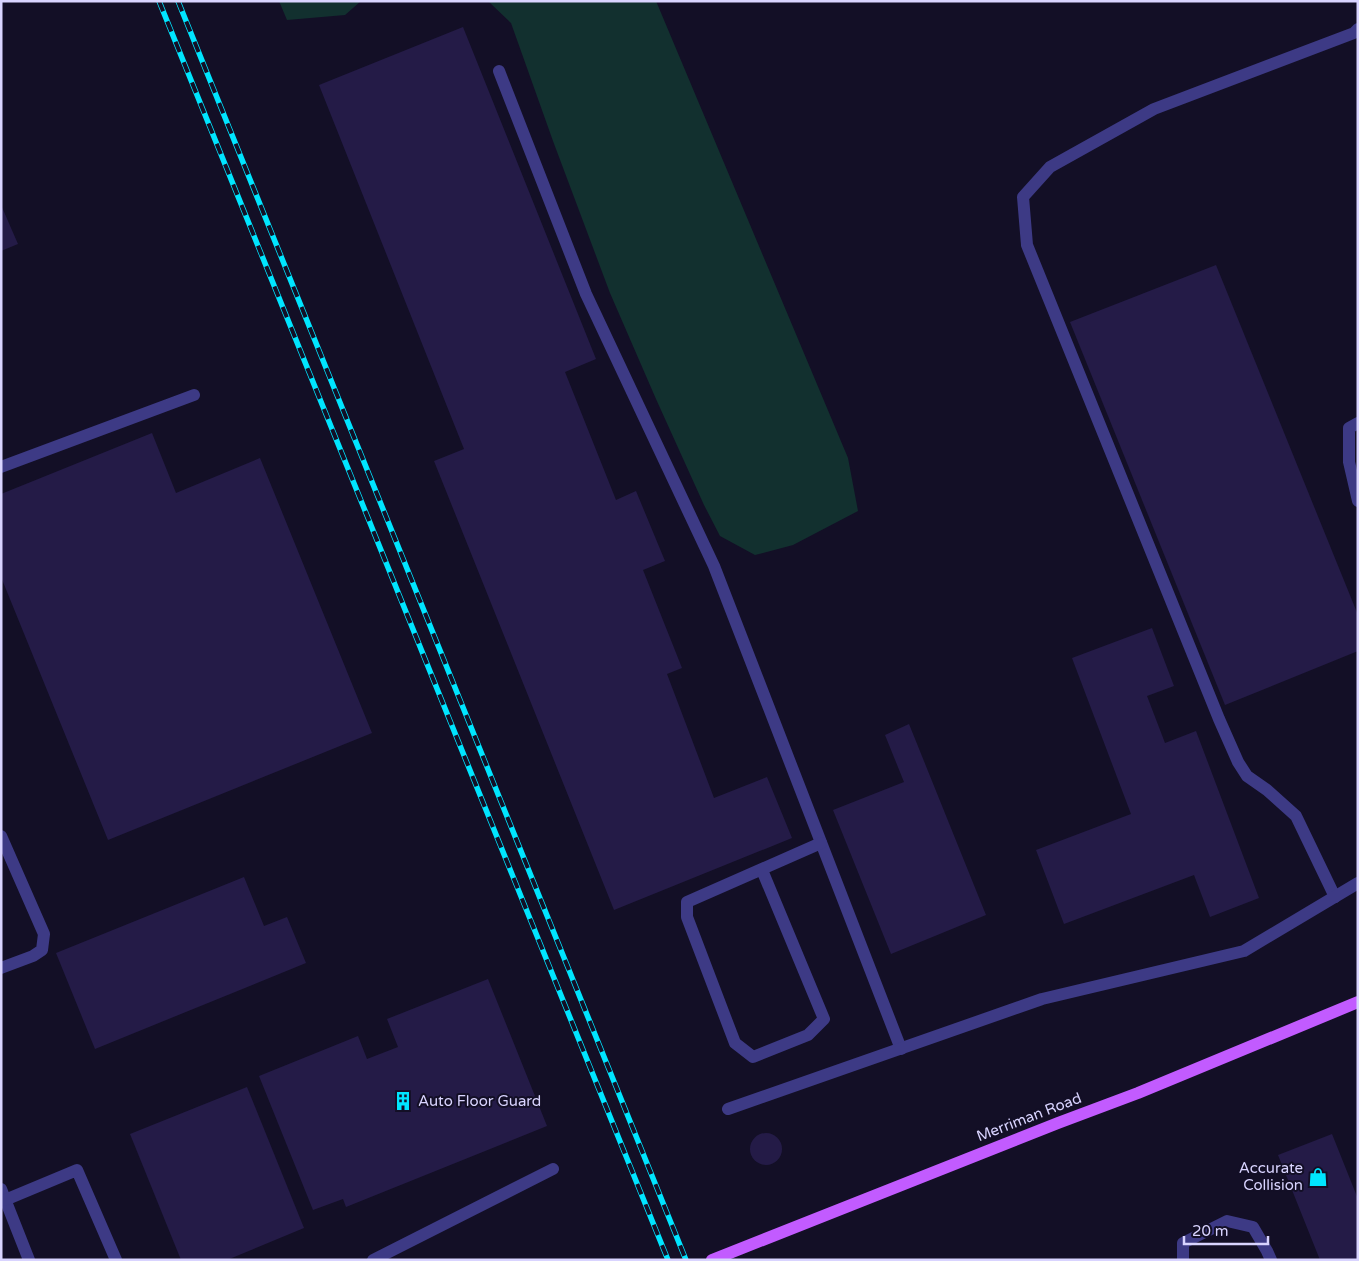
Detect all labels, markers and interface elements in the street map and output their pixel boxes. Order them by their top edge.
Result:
street label: Merriman Road [974,1089,1084,1145]
building icon: Auto Floor Guard [392,1090,414,1112]
place label: Auto Floor Guard [418,1092,541,1110]
place label: Accurate Collision [1239,1159,1303,1194]
shop icon: Accurate Collision [1307,1166,1329,1188]
scale bar [1184,1214,1268,1246]
text: 20 m [1192,1222,1229,1240]

